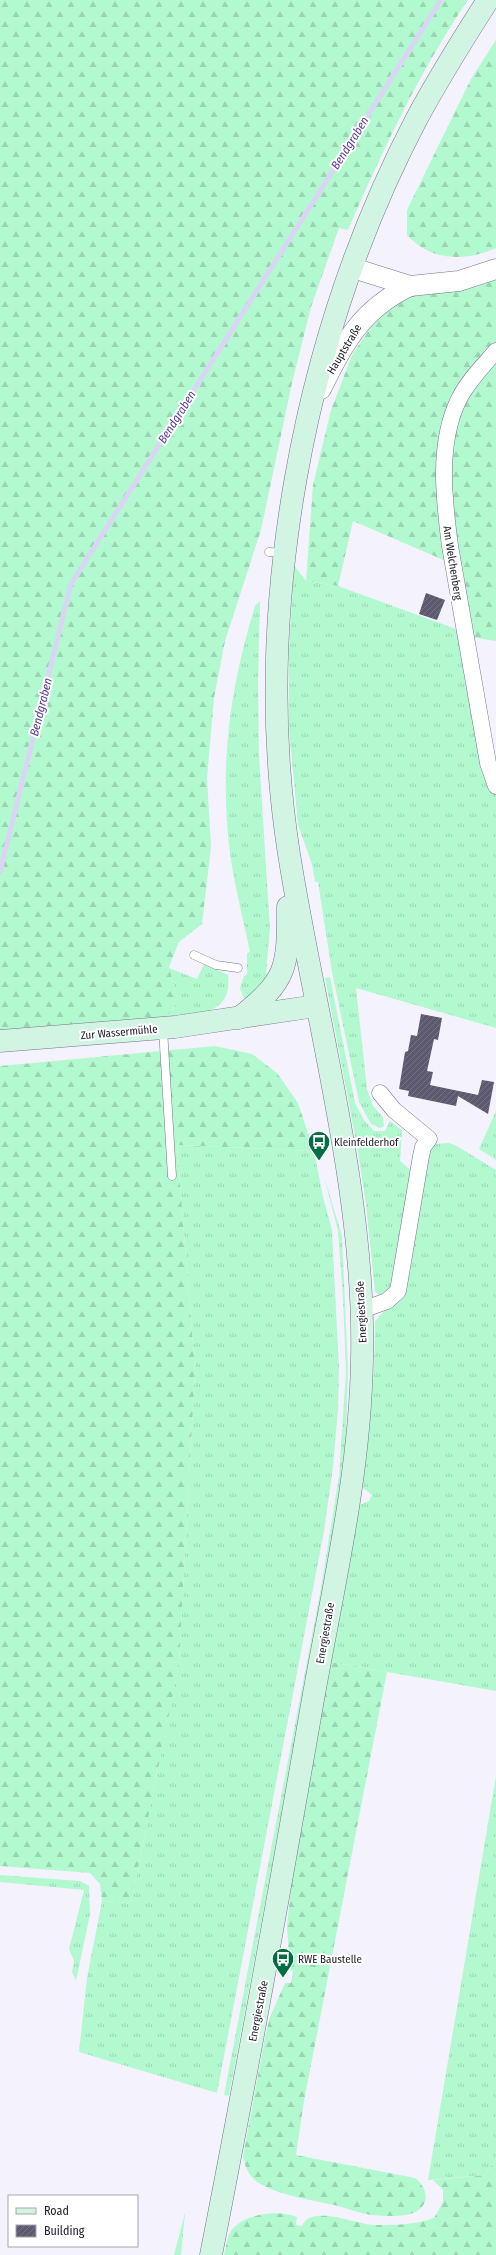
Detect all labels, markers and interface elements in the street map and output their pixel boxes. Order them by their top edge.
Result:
water label: Bendgraben [328,114,372,172]
street label: Hauptstraße [324,322,364,377]
water label: Bendgraben [155,388,199,446]
street label: Am Welchenberg [440,525,465,602]
water label: Bendgraben [27,676,55,738]
street label: Zur Wassermühle [80,1023,158,1042]
bus stop icon: Kleinfelderhof [306,1129,332,1162]
place label: Kleinfelderhof [334,1136,399,1149]
street label: Energiestraße [353,1281,370,1343]
street label: Energiestraße [314,1602,337,1665]
bus stop icon: RWE Baustelle [270,1946,296,1979]
place label: RWE Baustelle [298,1953,362,1966]
street label: Energiestraße [246,1980,271,2043]
legend [8,2195,138,2247]
text: Road [44,2204,69,2218]
text: Building [44,2224,85,2238]

